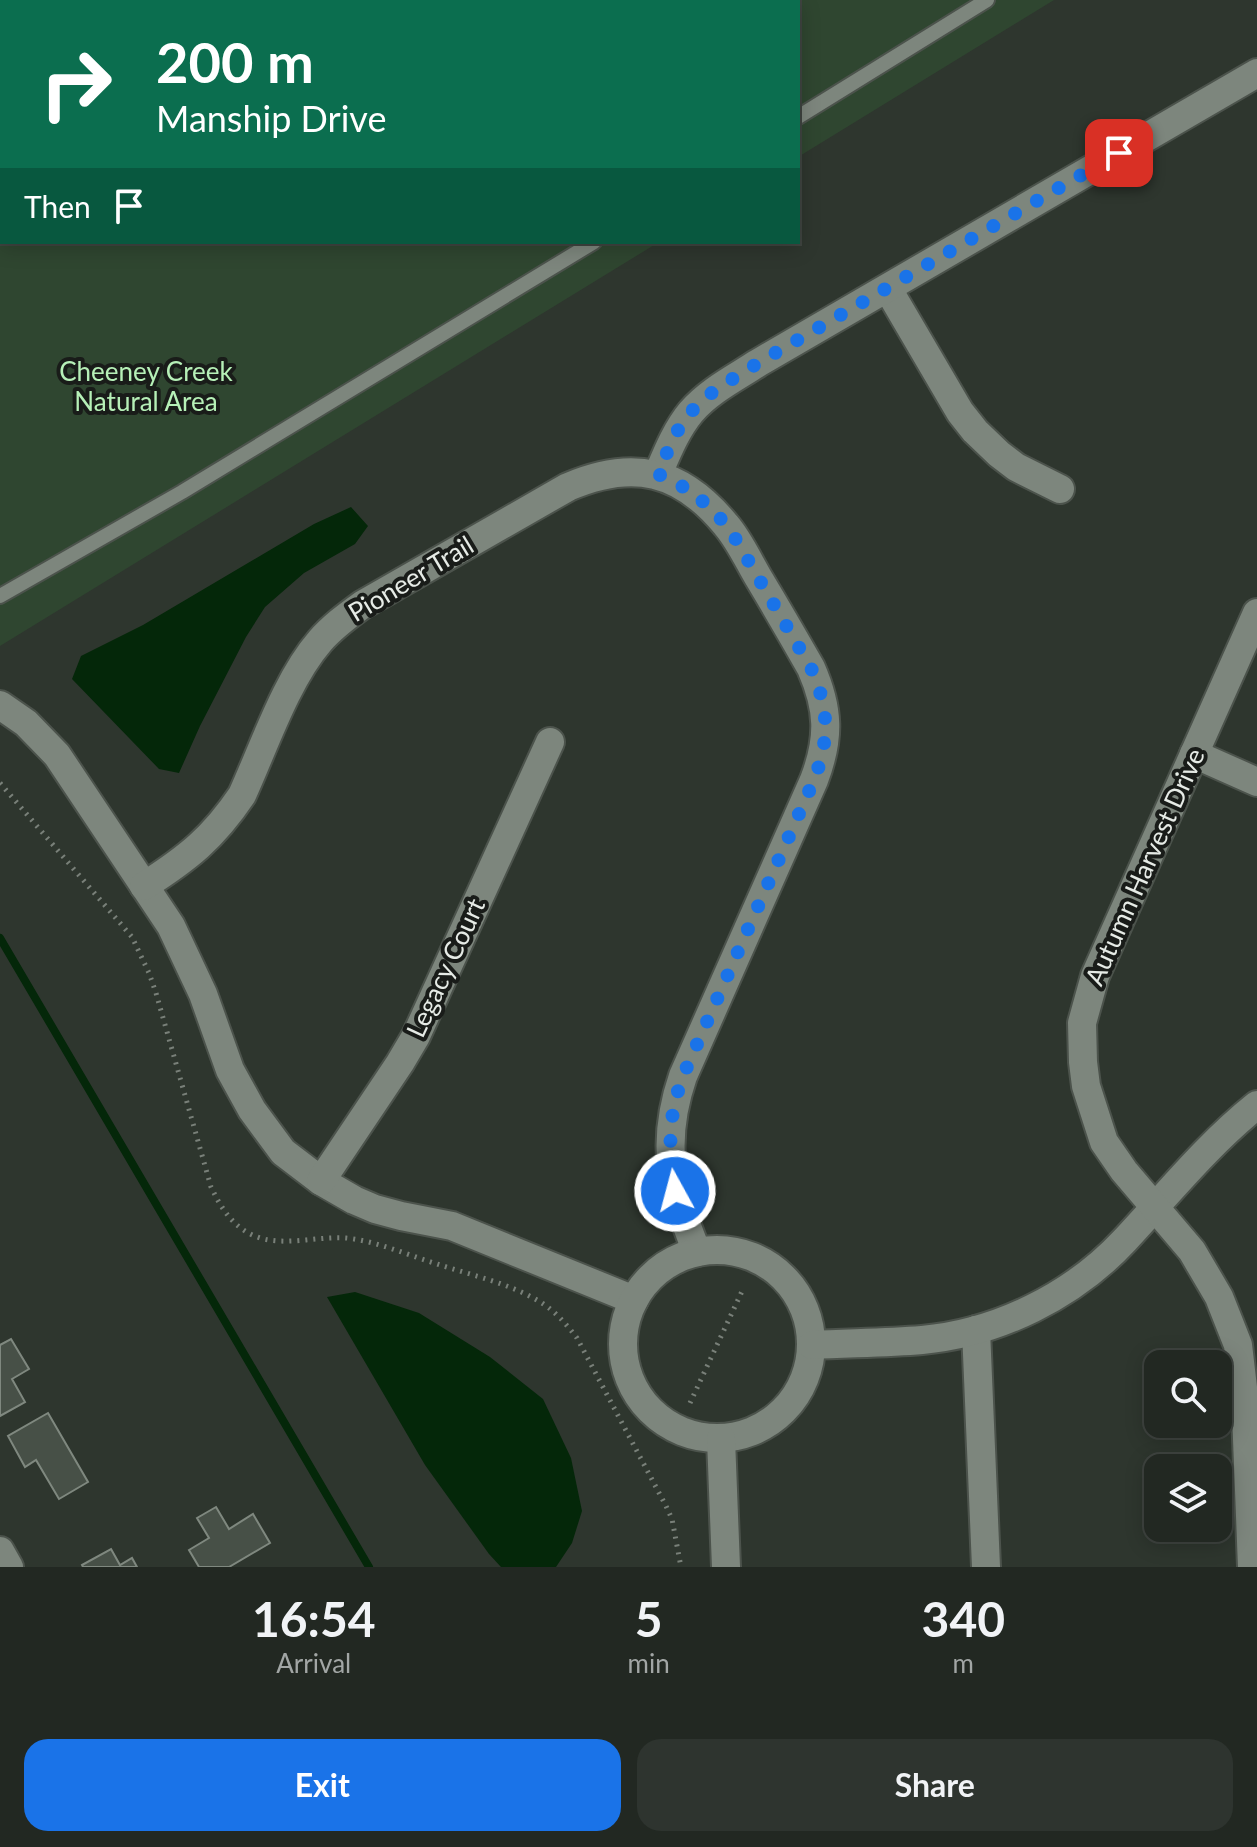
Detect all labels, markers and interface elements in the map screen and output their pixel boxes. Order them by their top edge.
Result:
text: 200 m [156,28,314,95]
icon: right [24,32,128,136]
text: Manship Drive [156,96,386,140]
pin [1085,119,1153,187]
icon: arrive [1097,131,1141,175]
icon: arrive [107,184,151,228]
text: Then [24,188,91,224]
park label: Cheeney Creek Natural Area [59,355,234,417]
street label: Pioneer Trail [342,528,479,628]
street label: Autumn Harvest Drive [1077,743,1211,990]
street label: Legacy Court [399,892,491,1042]
position arrow [633,1149,717,1233]
map controls [1144,1350,1232,1542]
button: search [1144,1350,1232,1438]
button: layers [1144,1454,1232,1542]
text: 16:54 [252,1590,376,1647]
text: 5 [635,1590,663,1647]
text: 340 [922,1590,1005,1647]
text: Arrival [276,1647,351,1679]
text: min [628,1647,670,1679]
text: m [953,1647,974,1679]
button: Exit [24,1739,621,1831]
button: Share [637,1739,1233,1831]

